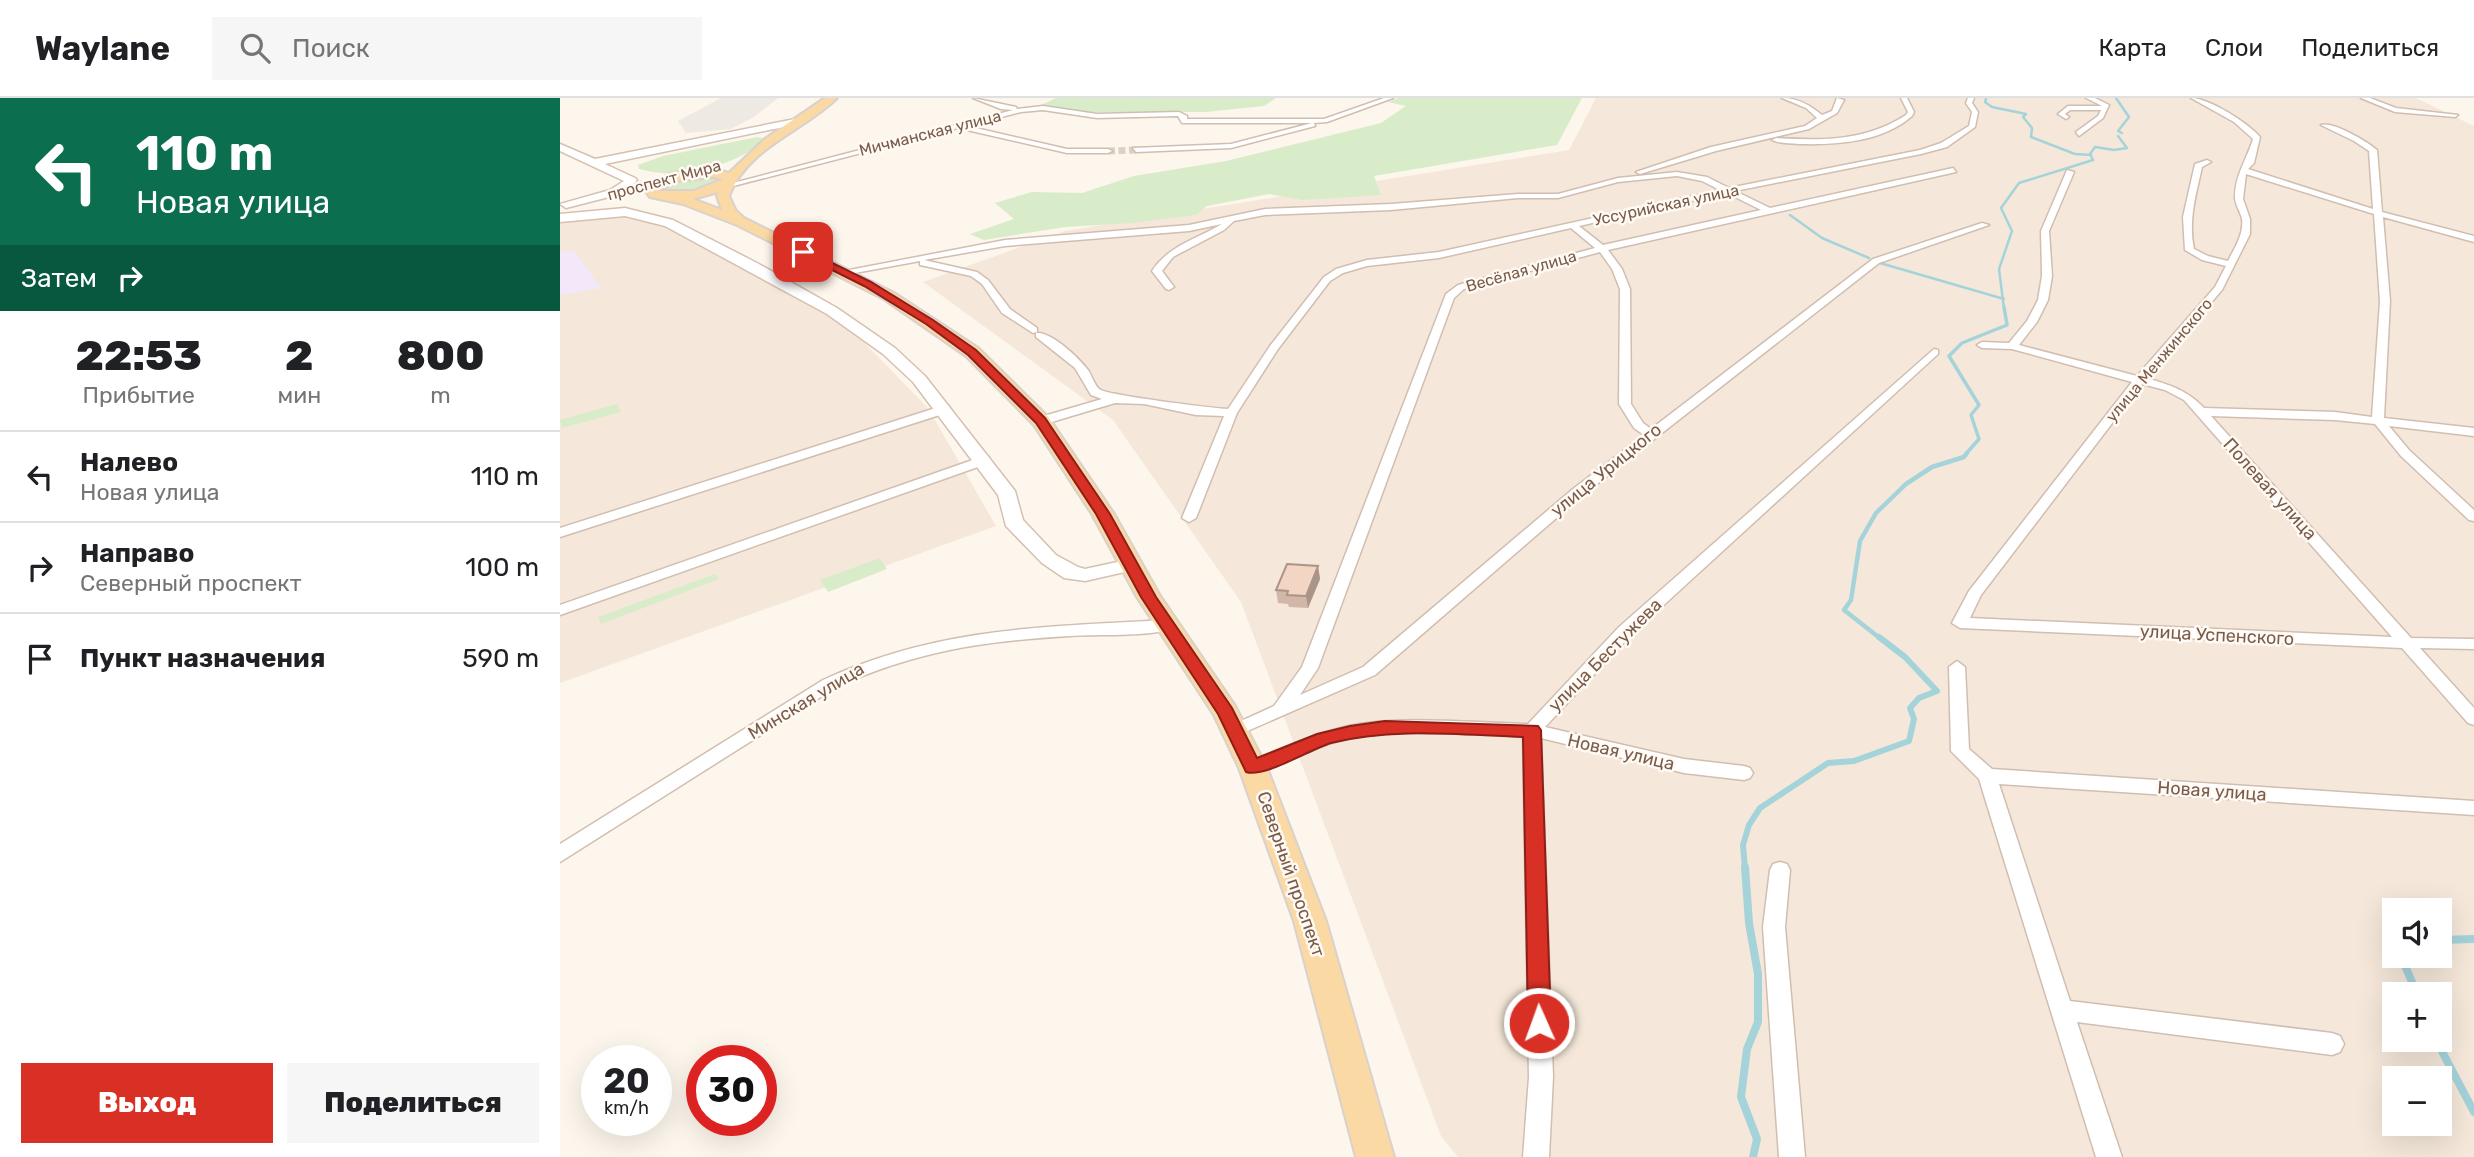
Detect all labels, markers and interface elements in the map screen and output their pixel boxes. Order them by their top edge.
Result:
search box [212,17,702,80]
text: Waylane [35,29,170,68]
icon: search [236,29,274,67]
text: Поиск [292,33,370,64]
text: Карта [2098,34,2167,62]
text: Слои [2205,34,2263,62]
text: Поделиться [2301,34,2439,62]
street label: Мичманская улица [857,106,1003,160]
text: 110 m [136,124,273,182]
icon: left [21,126,112,217]
street label: проспект Мира [605,156,723,204]
street label: Уссурийская улица [1591,180,1741,230]
text: Новая улица [136,183,330,221]
pin [773,222,833,282]
icon: arrive [784,233,822,271]
street label: Весёлая улица [1464,246,1578,296]
icon: right [111,259,149,297]
text: Затем [21,263,97,294]
street label: улица Менжинского [2102,294,2216,426]
text: 22:53 [75,331,202,381]
text: 2 [285,331,314,381]
text: 800 [397,331,485,381]
text: Прибытие [83,381,195,409]
text: мин [277,381,321,409]
text: m [430,381,451,409]
street label: улица Урицкого [1546,419,1666,521]
street label: Полевая улица [2218,433,2322,545]
text: Налево [80,447,178,478]
icon: left [21,458,59,496]
text: 110 m [471,461,539,492]
text: Новая улица [80,478,220,506]
text: Направо [80,538,194,569]
icon: right [21,549,59,587]
text: 100 m [465,552,539,583]
text: Северный проспект [80,569,301,597]
street label: улица Бестужева [1544,594,1666,716]
street label: улица Успенского [2139,620,2295,650]
icon: arrive [21,640,59,678]
text: Пункт назначения [80,643,325,674]
text: 590 m [462,643,539,674]
street label: Минская улица [744,658,868,744]
street label: Новая улица [1565,729,1677,775]
street label: Новая улица [2157,776,2267,806]
street label: Северный проспект [1252,788,1330,960]
map controls [2382,898,2452,1136]
button: sound [2382,898,2452,968]
button: + [2382,982,2452,1052]
position arrow [1502,986,1576,1060]
speed limit sign: 30 [686,1045,777,1136]
text: 20 [603,1060,650,1102]
button: Выход [21,1063,273,1143]
button: Поделиться [287,1063,539,1143]
button: − [2382,1066,2452,1136]
text: km/h [604,1097,649,1119]

